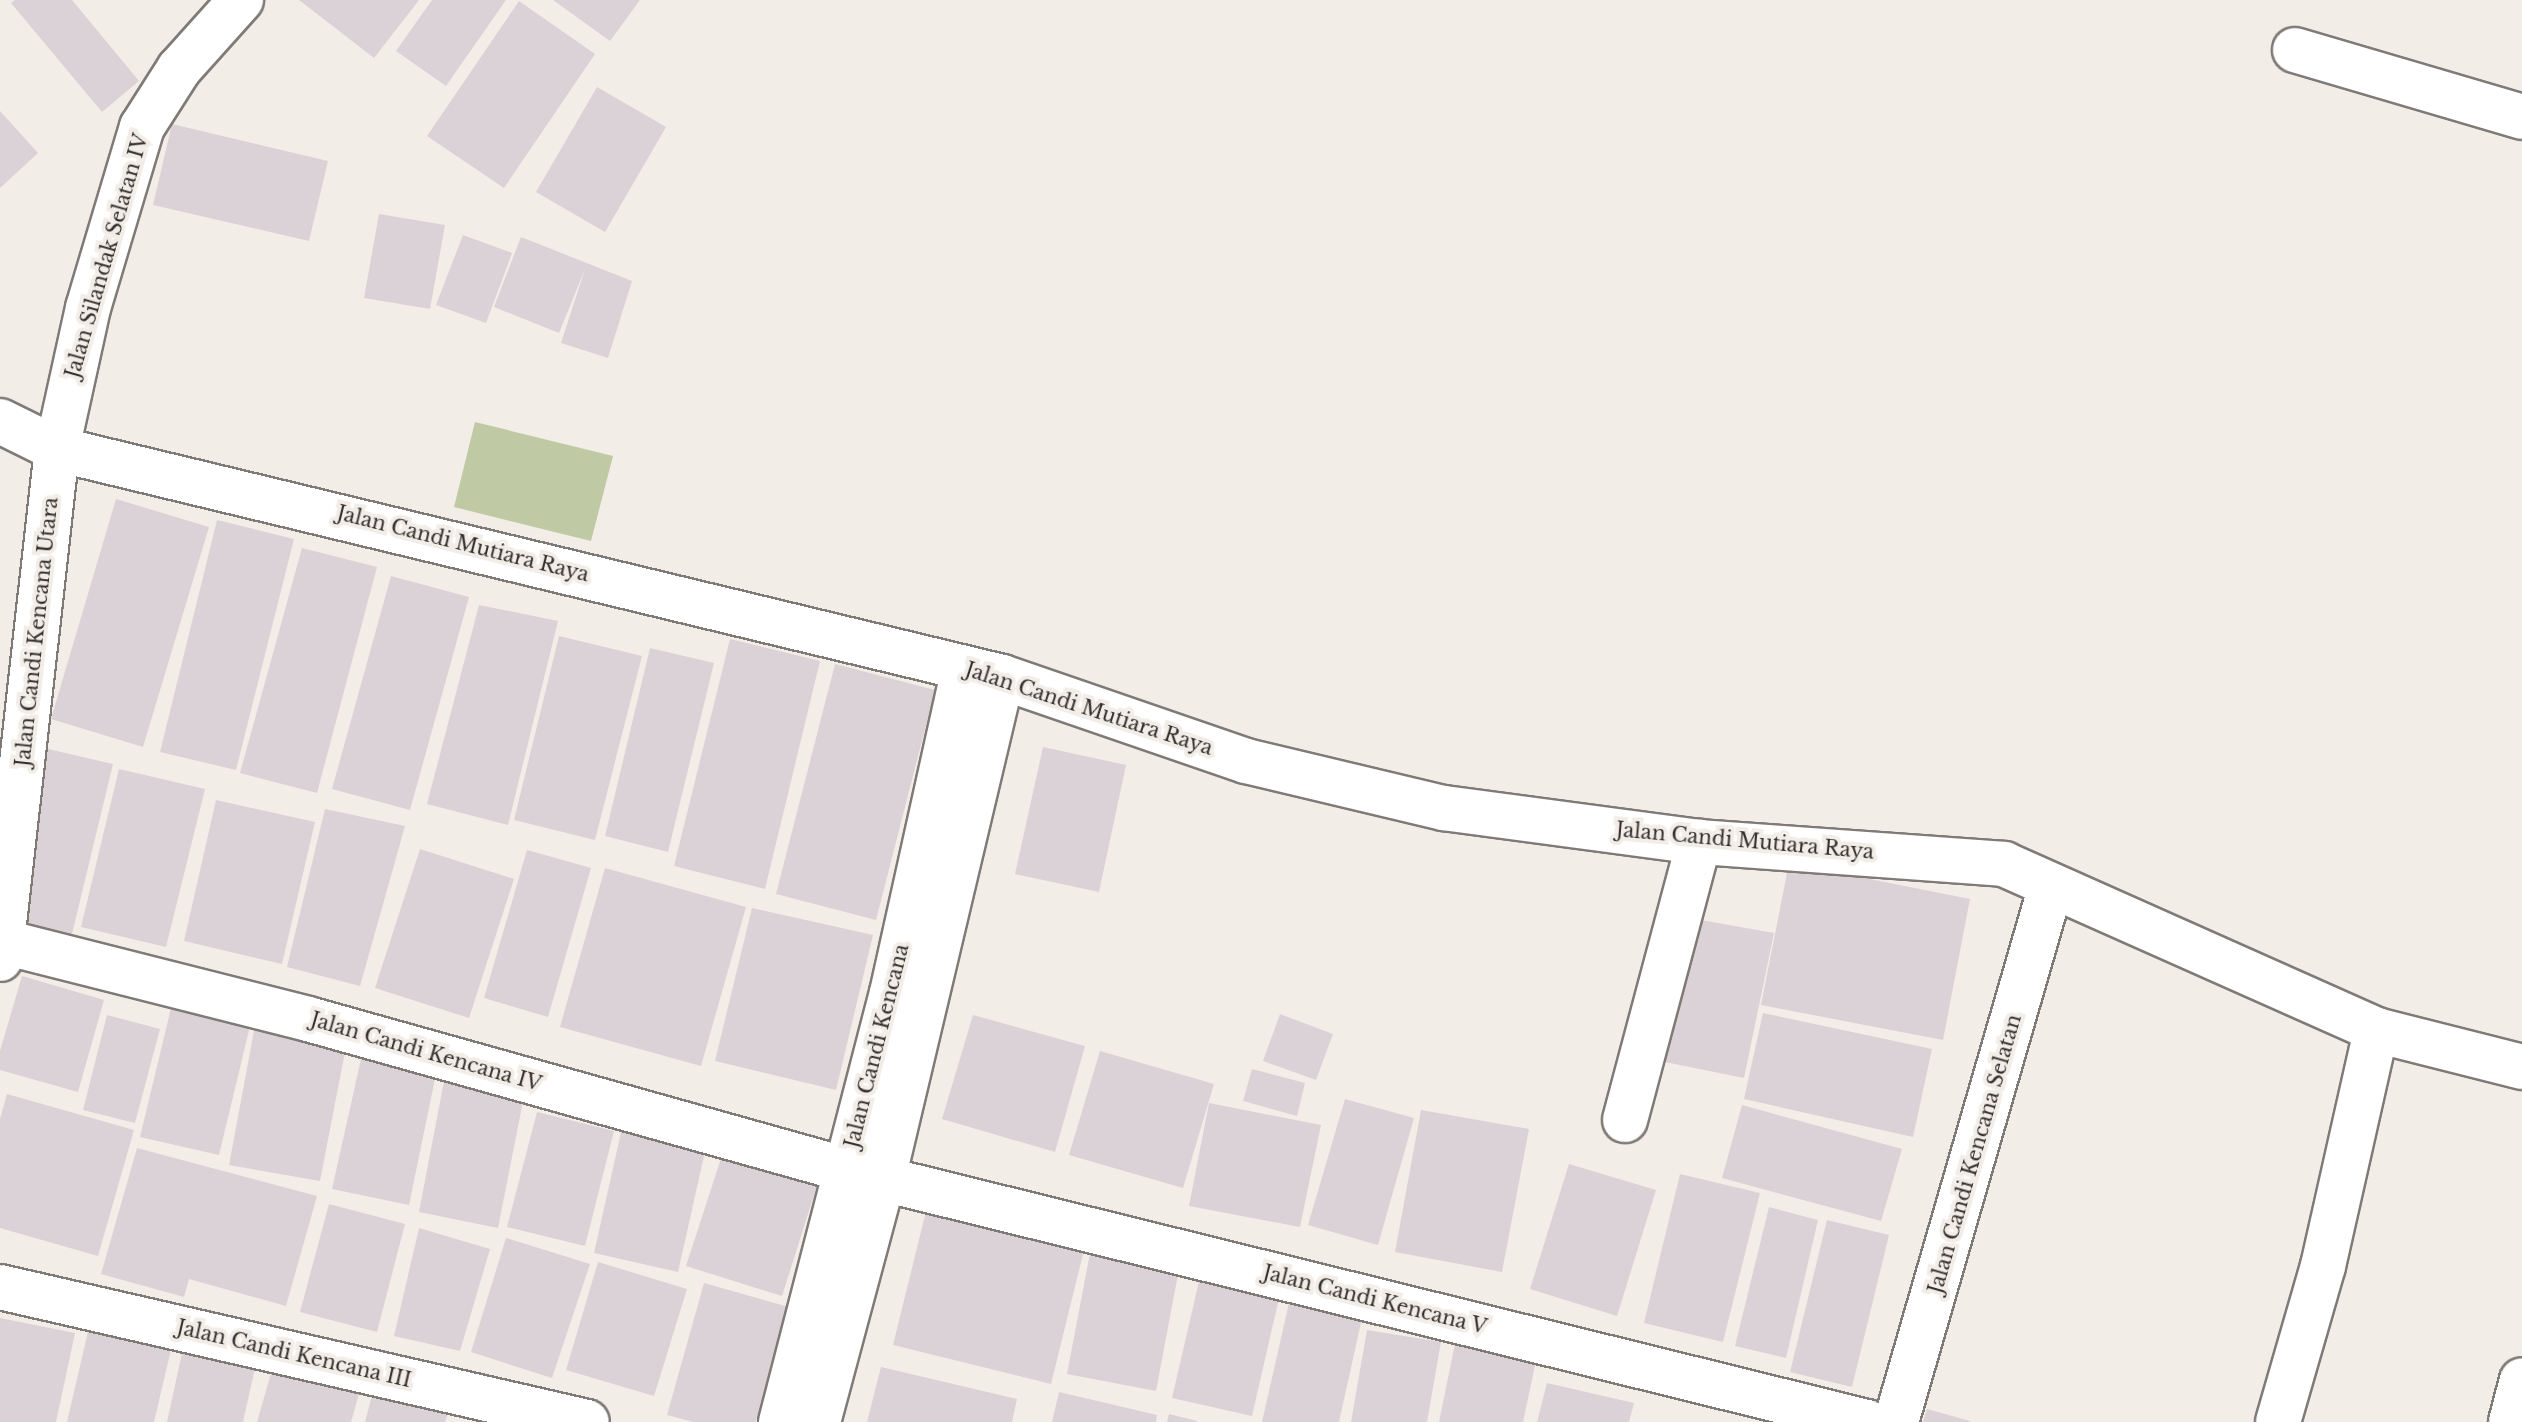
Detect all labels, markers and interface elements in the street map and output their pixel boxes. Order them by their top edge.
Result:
street label: Jalan Silandak Selatan IV [61,131,153,381]
street label: Jalan Candi Kencana Utara [11,496,63,768]
street label: Jalan Candi Mutiara Raya [334,501,592,587]
street label: Jalan Candi Mutiara Raya [962,658,1216,760]
street label: Jalan Candi Mutiara Raya [1615,818,1875,864]
street label: Jalan Candi Kencana [840,942,914,1150]
street label: Jalan Candi Kencana IV [308,1008,544,1096]
street label: Jalan Candi Kencana Selatan [1924,1012,2026,1296]
street label: Jalan Candi Kencana V [1260,1260,1490,1340]
street label: Jalan Candi Kencana III [174,1315,414,1393]

